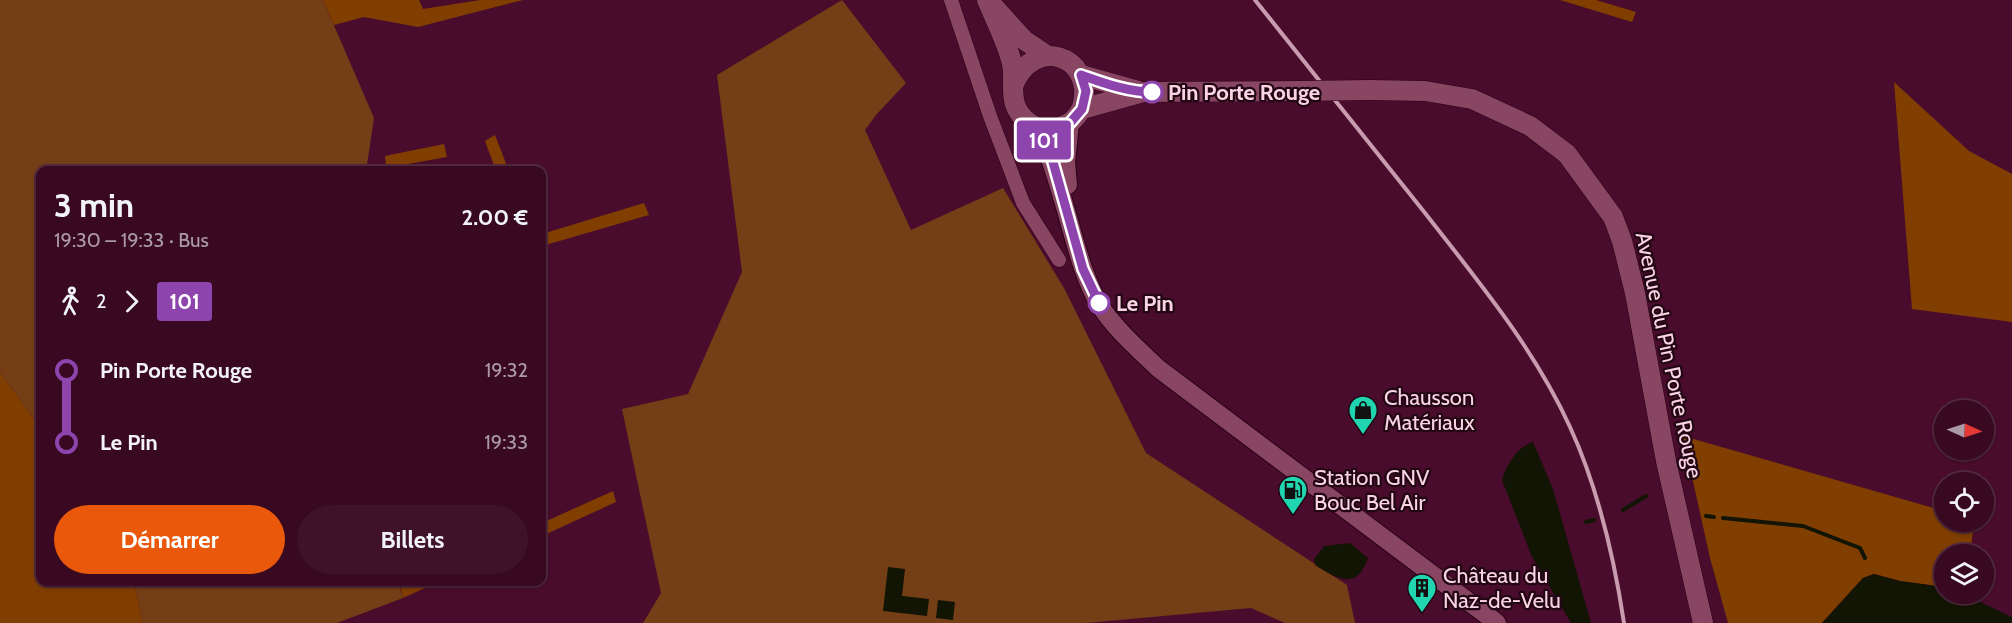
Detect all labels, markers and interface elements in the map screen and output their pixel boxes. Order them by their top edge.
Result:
place label: Pin Porte Rouge [1168,79,1320,106]
marker: Pin Porte Rouge [1141,81,1163,103]
line badge: 101 [1010,120,1078,160]
text: 101 [1029,128,1059,153]
text: 3 min [54,185,134,225]
text: 2.00 € [462,204,528,231]
text: 19:30 – 19:33 · Bus [54,228,209,252]
street label: Avenue du Pin Porte Rouge [1630,229,1708,481]
icon: walk [54,285,87,318]
icon: forward [115,285,148,318]
text: 2 [96,289,106,313]
text: 101 [169,289,200,314]
place label: Le Pin [1116,290,1174,317]
marker: Le Pin [1088,292,1110,314]
text: Pin Porte Rouge [100,357,252,384]
text: 19:32 [485,358,528,382]
place label: Chausson Matériaux [1384,384,1475,436]
shop icon: Chausson Matériaux [1347,394,1379,436]
north arrow [1934,400,1994,460]
map controls [1934,400,1994,604]
text: Le Pin [100,429,158,456]
text: 19:33 [484,430,528,454]
place label: Station GNV Bouc Bel Air [1314,464,1430,516]
button: locate [1934,472,1994,532]
fuel station icon: Station GNV Bouc Bel Air [1277,474,1309,516]
button: Démarrer [54,505,285,574]
button: Billets [297,505,528,574]
button: layers [1934,544,1994,604]
place label: Château du Naz-de-Velu [1443,562,1561,614]
building icon: Château du Naz-de-Velu [1406,572,1438,614]

